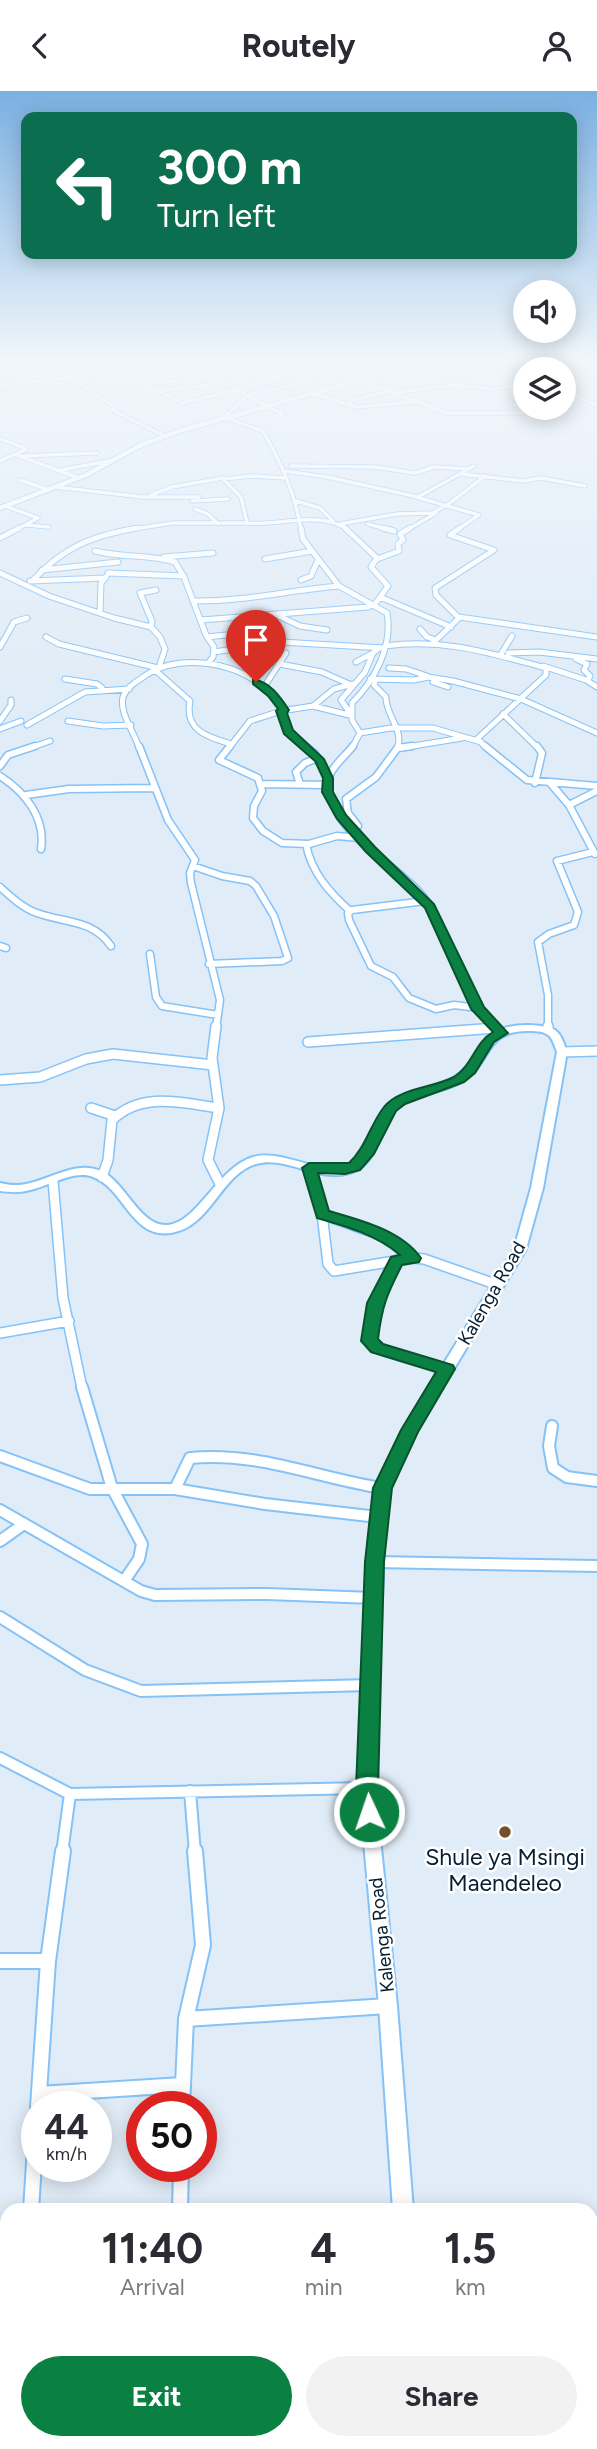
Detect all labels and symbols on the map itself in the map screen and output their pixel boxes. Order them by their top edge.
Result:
pin [226,610,286,682]
street label: Kalenga Road [453,1237,530,1349]
position arrow [332,1775,406,1849]
marker: Shule ya Msingi Maendeleo [497,1824,513,1840]
place label: Shule ya Msingi Maendeleo [425,1843,585,1897]
street label: Kalenga Road [364,1876,399,1994]
speed limit sign: 50 [126,2091,217,2182]

